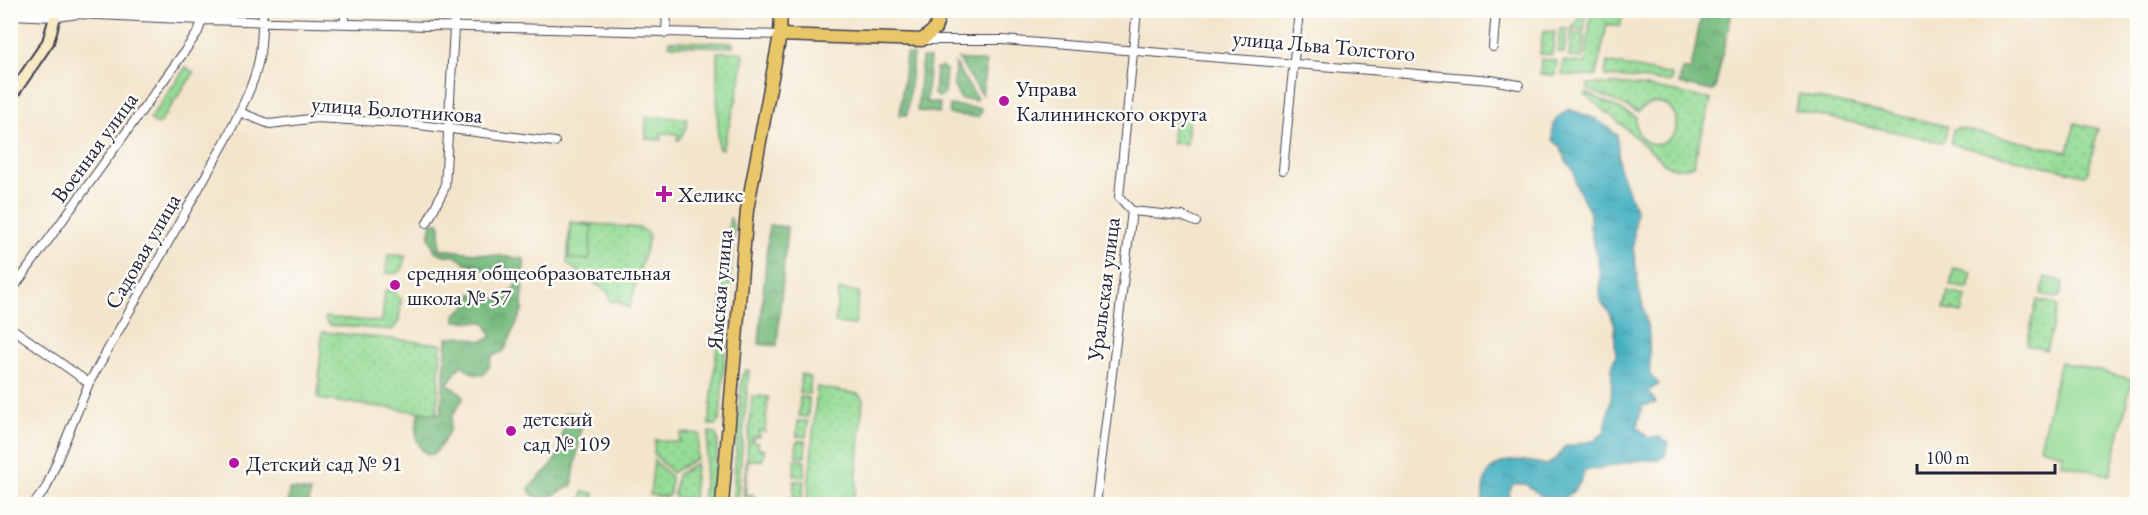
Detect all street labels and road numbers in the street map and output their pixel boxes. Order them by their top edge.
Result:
street label: улица Льва Толстого [1231,23,1417,68]
street label: Военная улица [45,86,144,208]
street label: улица Болотникова [310,89,484,130]
street label: Садовая улица [98,188,187,314]
street label: Уральская улица [1080,215,1127,364]
street label: Ямская улица [700,228,739,353]

